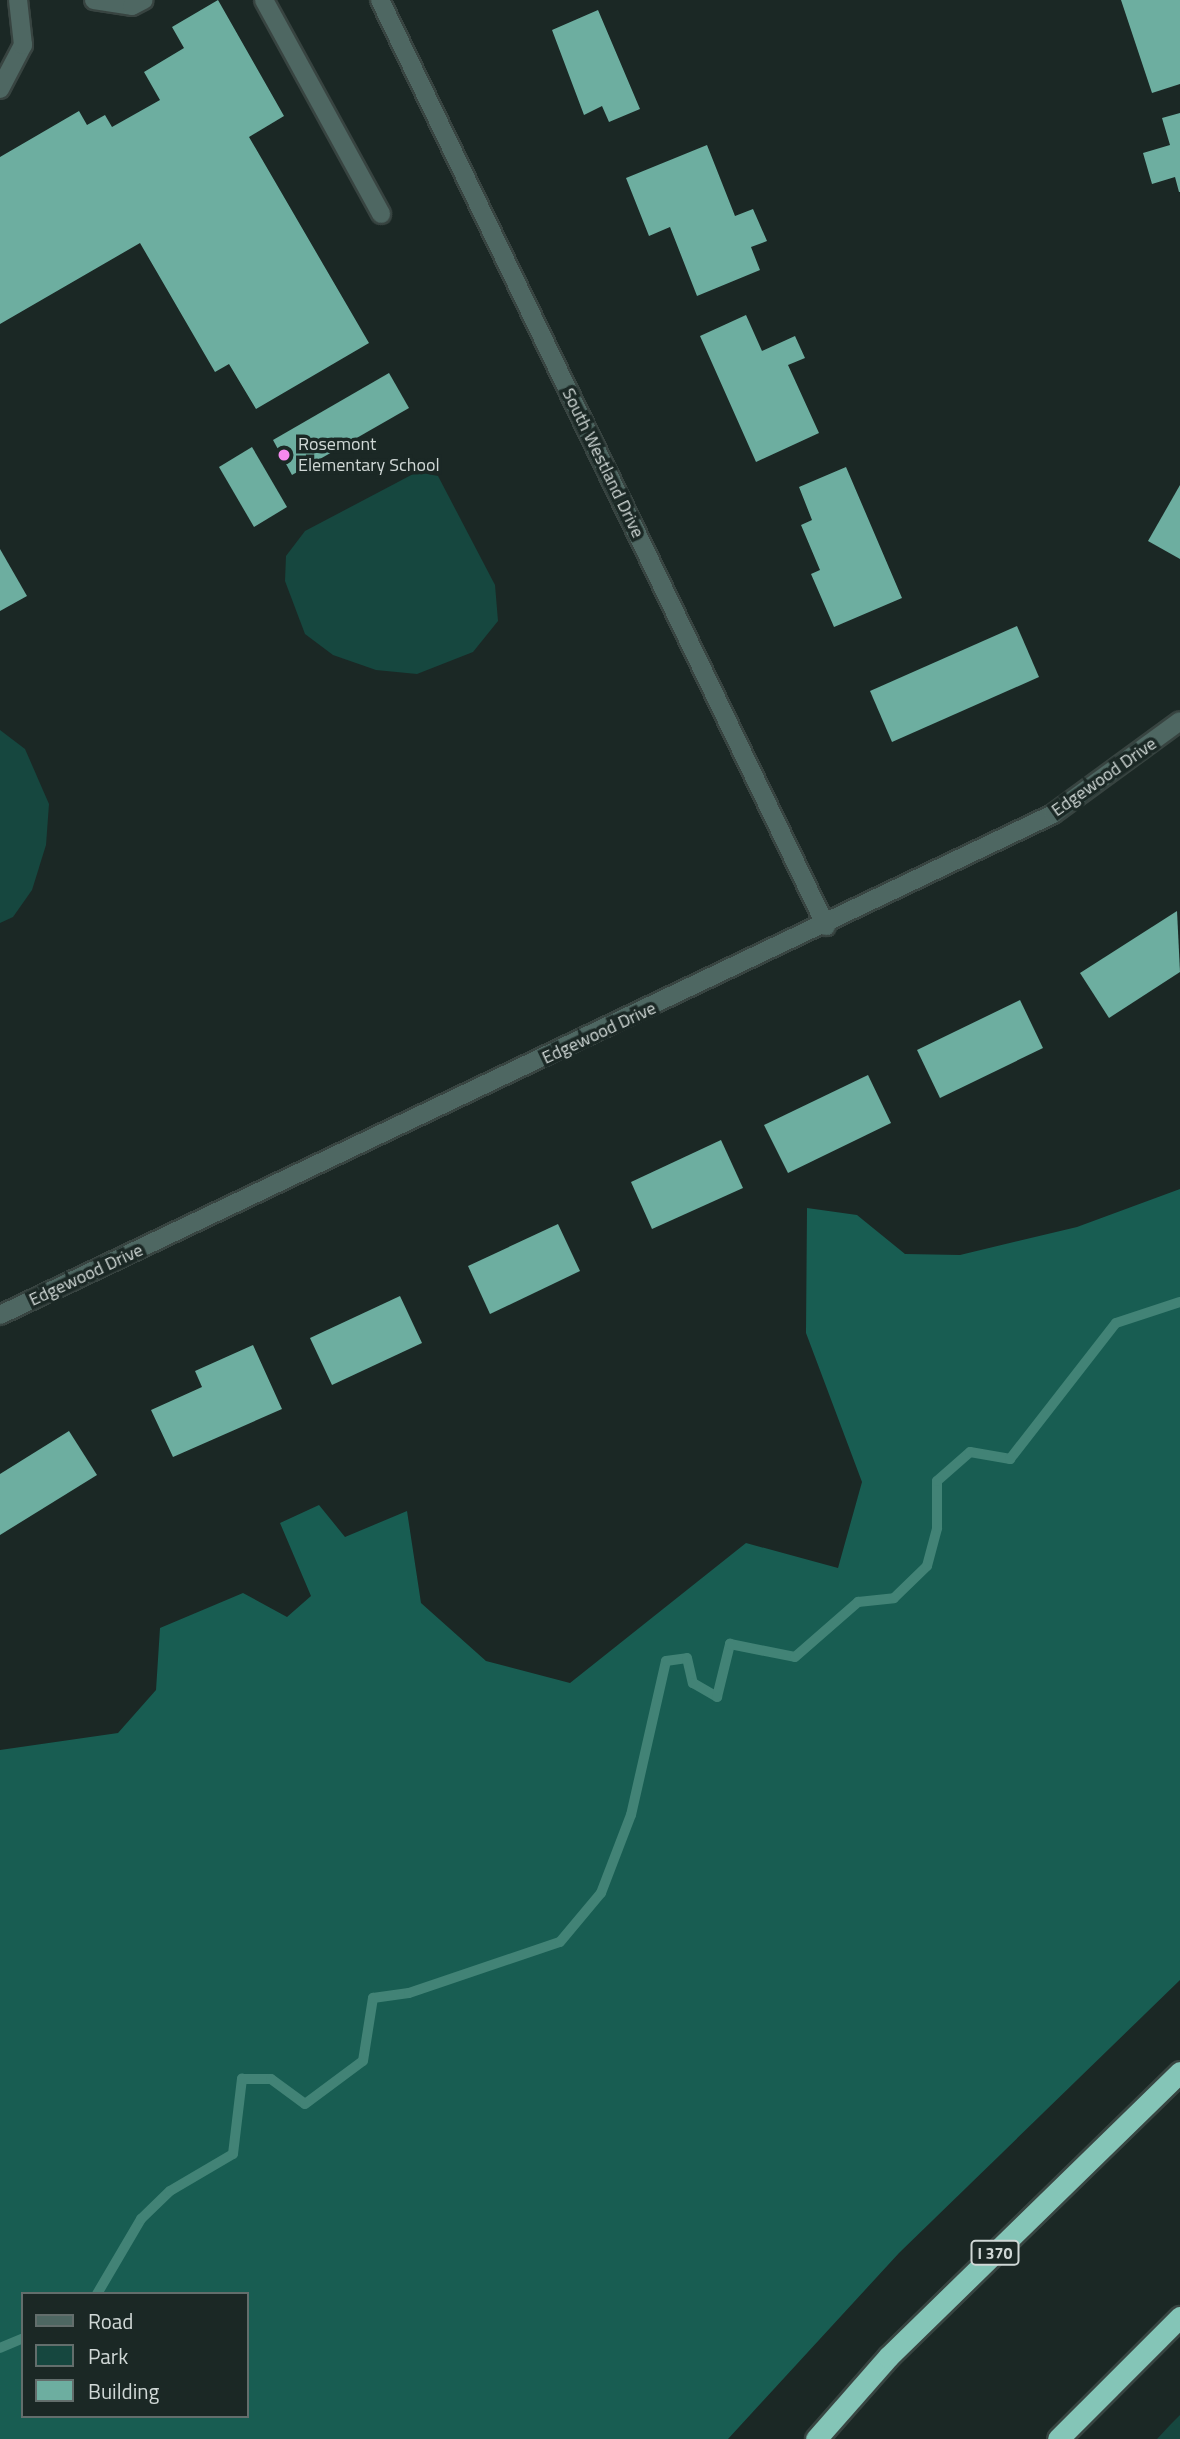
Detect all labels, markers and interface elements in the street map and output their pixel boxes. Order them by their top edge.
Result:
street label: South Westland Drive [557,385,649,541]
place label: Rosemont Elementary School [298,434,440,476]
marker: Rosemont Elementary School [276,447,292,463]
street label: Edgewood Drive [1047,733,1161,821]
street label: Edgewood Drive [539,997,659,1069]
street label: Edgewood Drive [26,1239,146,1311]
road number: I 370 [970,2240,1020,2266]
legend [21,2292,248,2418]
text: Road [88,2305,133,2337]
text: Park [88,2340,128,2372]
text: Building [88,2375,159,2407]

